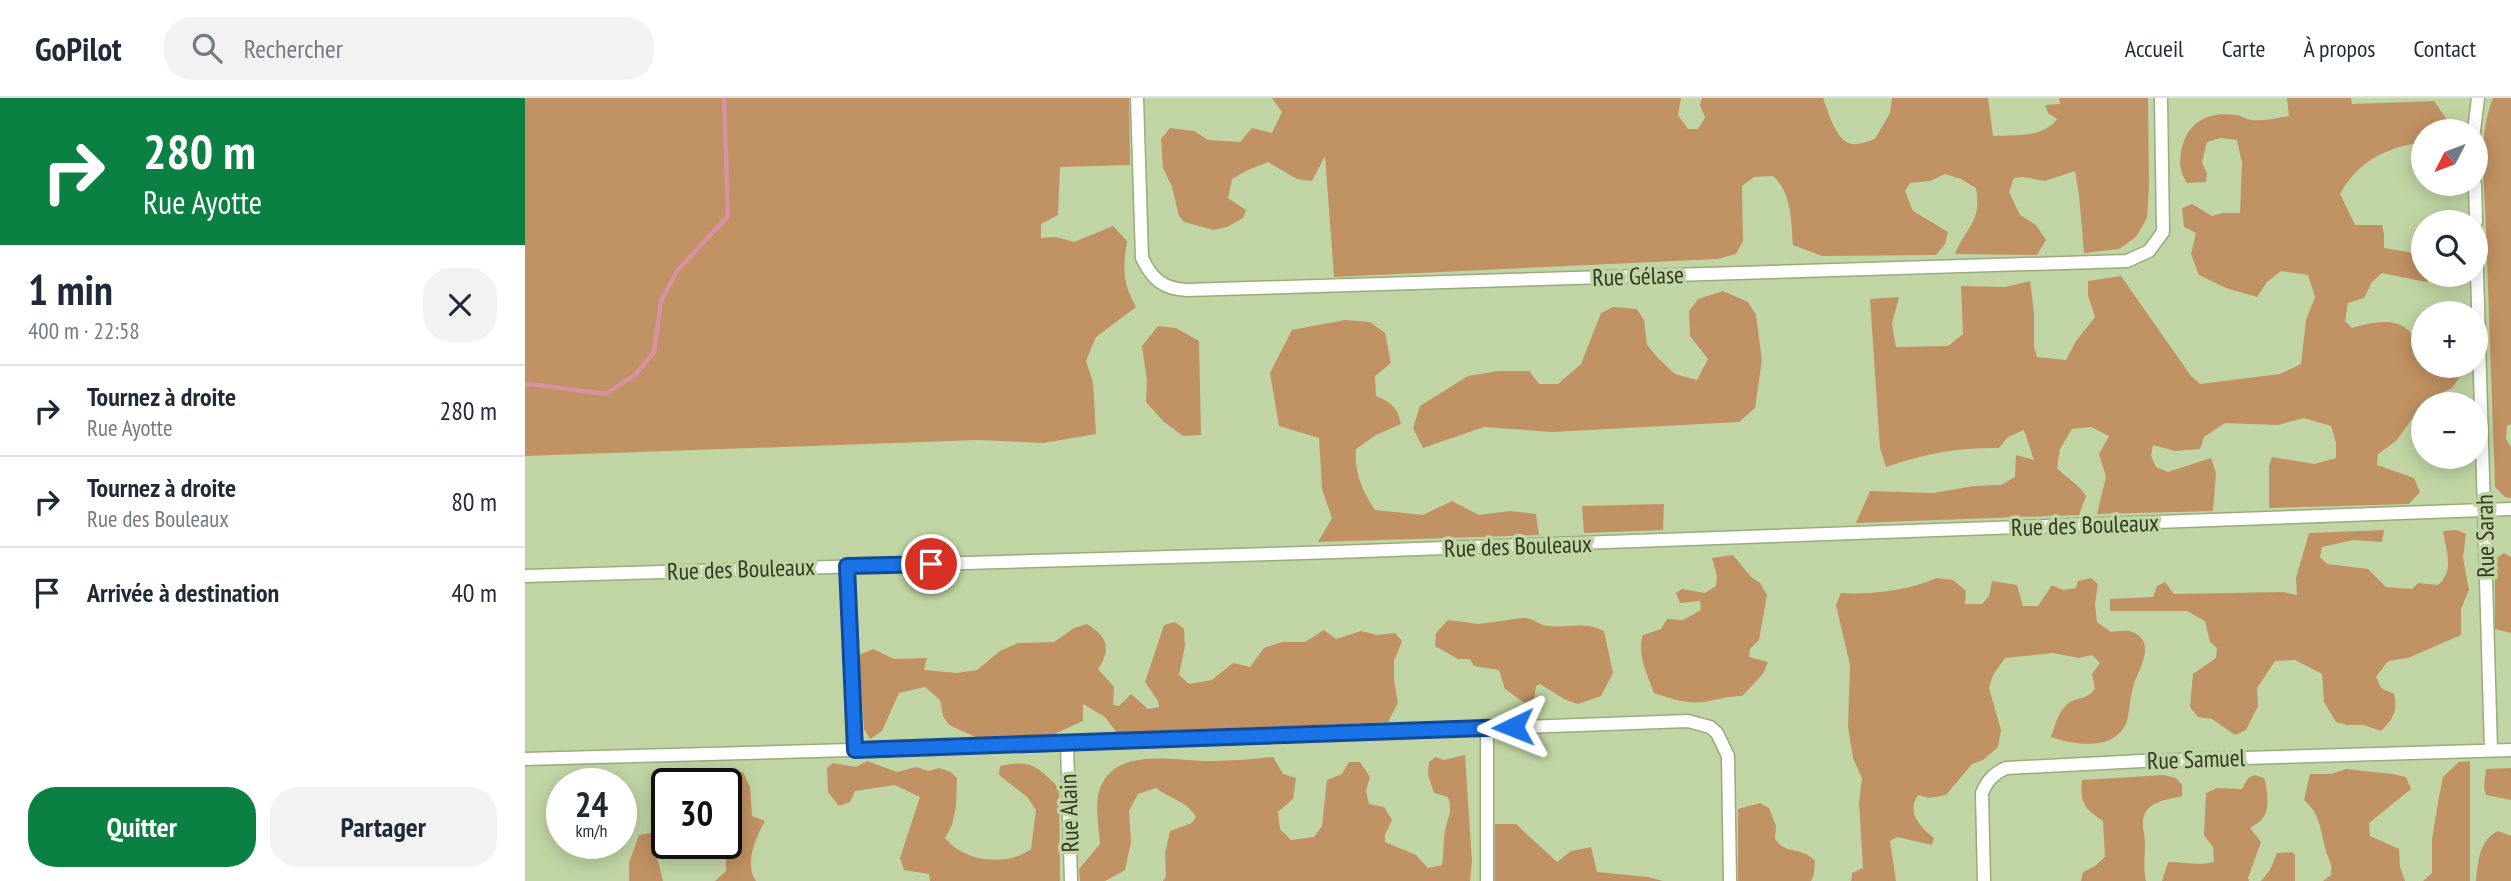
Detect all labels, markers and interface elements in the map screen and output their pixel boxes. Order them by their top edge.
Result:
search box [164,17,654,80]
text: GoPilot [35,27,122,70]
icon: search [188,29,226,67]
text: Rechercher [244,32,343,65]
text: Accueil [2125,33,2184,64]
text: Carte [2222,33,2265,64]
text: À propos [2303,33,2375,64]
text: Contact [2413,33,2476,64]
text: 280 m [143,119,256,183]
north arrow [2411,119,2489,196]
map controls [2411,119,2488,469]
icon: right [28,126,119,217]
text: Rue Ayotte [143,181,262,223]
button: search [2411,210,2488,287]
street label: Rue Gélase [1592,259,1684,293]
text: 1 min [28,262,113,317]
button: close [423,268,497,342]
button: + [2411,301,2488,378]
text: 400 m · 22:58 [28,316,140,345]
text: Tournez à droite [87,380,236,413]
icon: right [28,392,66,430]
button: − [2411,392,2488,469]
text: 280 m [439,394,497,427]
text: Rue Ayotte [87,413,173,442]
text: Tournez à droite [87,471,236,504]
icon: right [28,483,66,521]
text: 80 m [451,485,497,518]
street label: Rue Sarah [2469,494,2501,578]
text: Rue des Bouleaux [87,504,229,533]
street label: Rue des Bouleaux [2011,507,2160,543]
street label: Rue des Bouleaux [1444,528,1593,564]
pin [901,534,961,594]
icon: arrive [912,545,950,583]
street label: Rue des Bouleaux [667,551,816,587]
icon: arrive [28,574,66,612]
text: Arrivée à destination [87,576,279,609]
text: 40 m [451,576,497,609]
position arrow [1476,690,1550,764]
street label: Rue Samuel [2146,742,2246,776]
speed limit sign: 30 [651,768,742,859]
street label: Rue Alain [1052,773,1086,853]
text: 24 [575,781,608,827]
button: Quitter [28,787,256,867]
button: Partager [270,787,497,867]
text: km/h [576,819,607,842]

